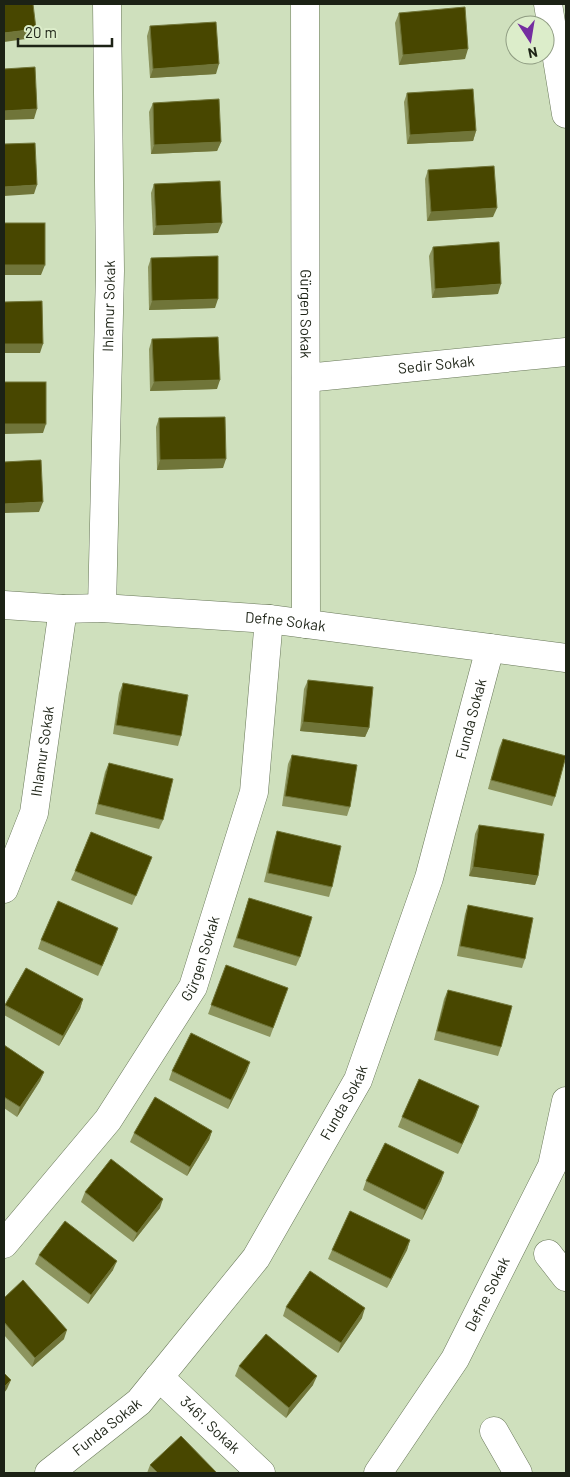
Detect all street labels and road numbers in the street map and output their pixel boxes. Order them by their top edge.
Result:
street label: Ihlamur Sokak [98,260,118,352]
street label: Gürgen Sokak [297,269,316,359]
street label: Sedir Sokak [397,351,476,377]
street label: Defne Sokak [244,607,327,634]
street label: Funda Sokak [451,676,490,761]
street label: Ihlamur Sokak [26,704,57,798]
street label: Gürgen Sokak [176,913,223,1004]
street label: Funda Sokak [316,1062,371,1143]
street label: Defne Sokak [460,1253,513,1334]
street label: 3461. Sokak [177,1392,245,1457]
street label: Funda Sokak [68,1393,145,1459]

